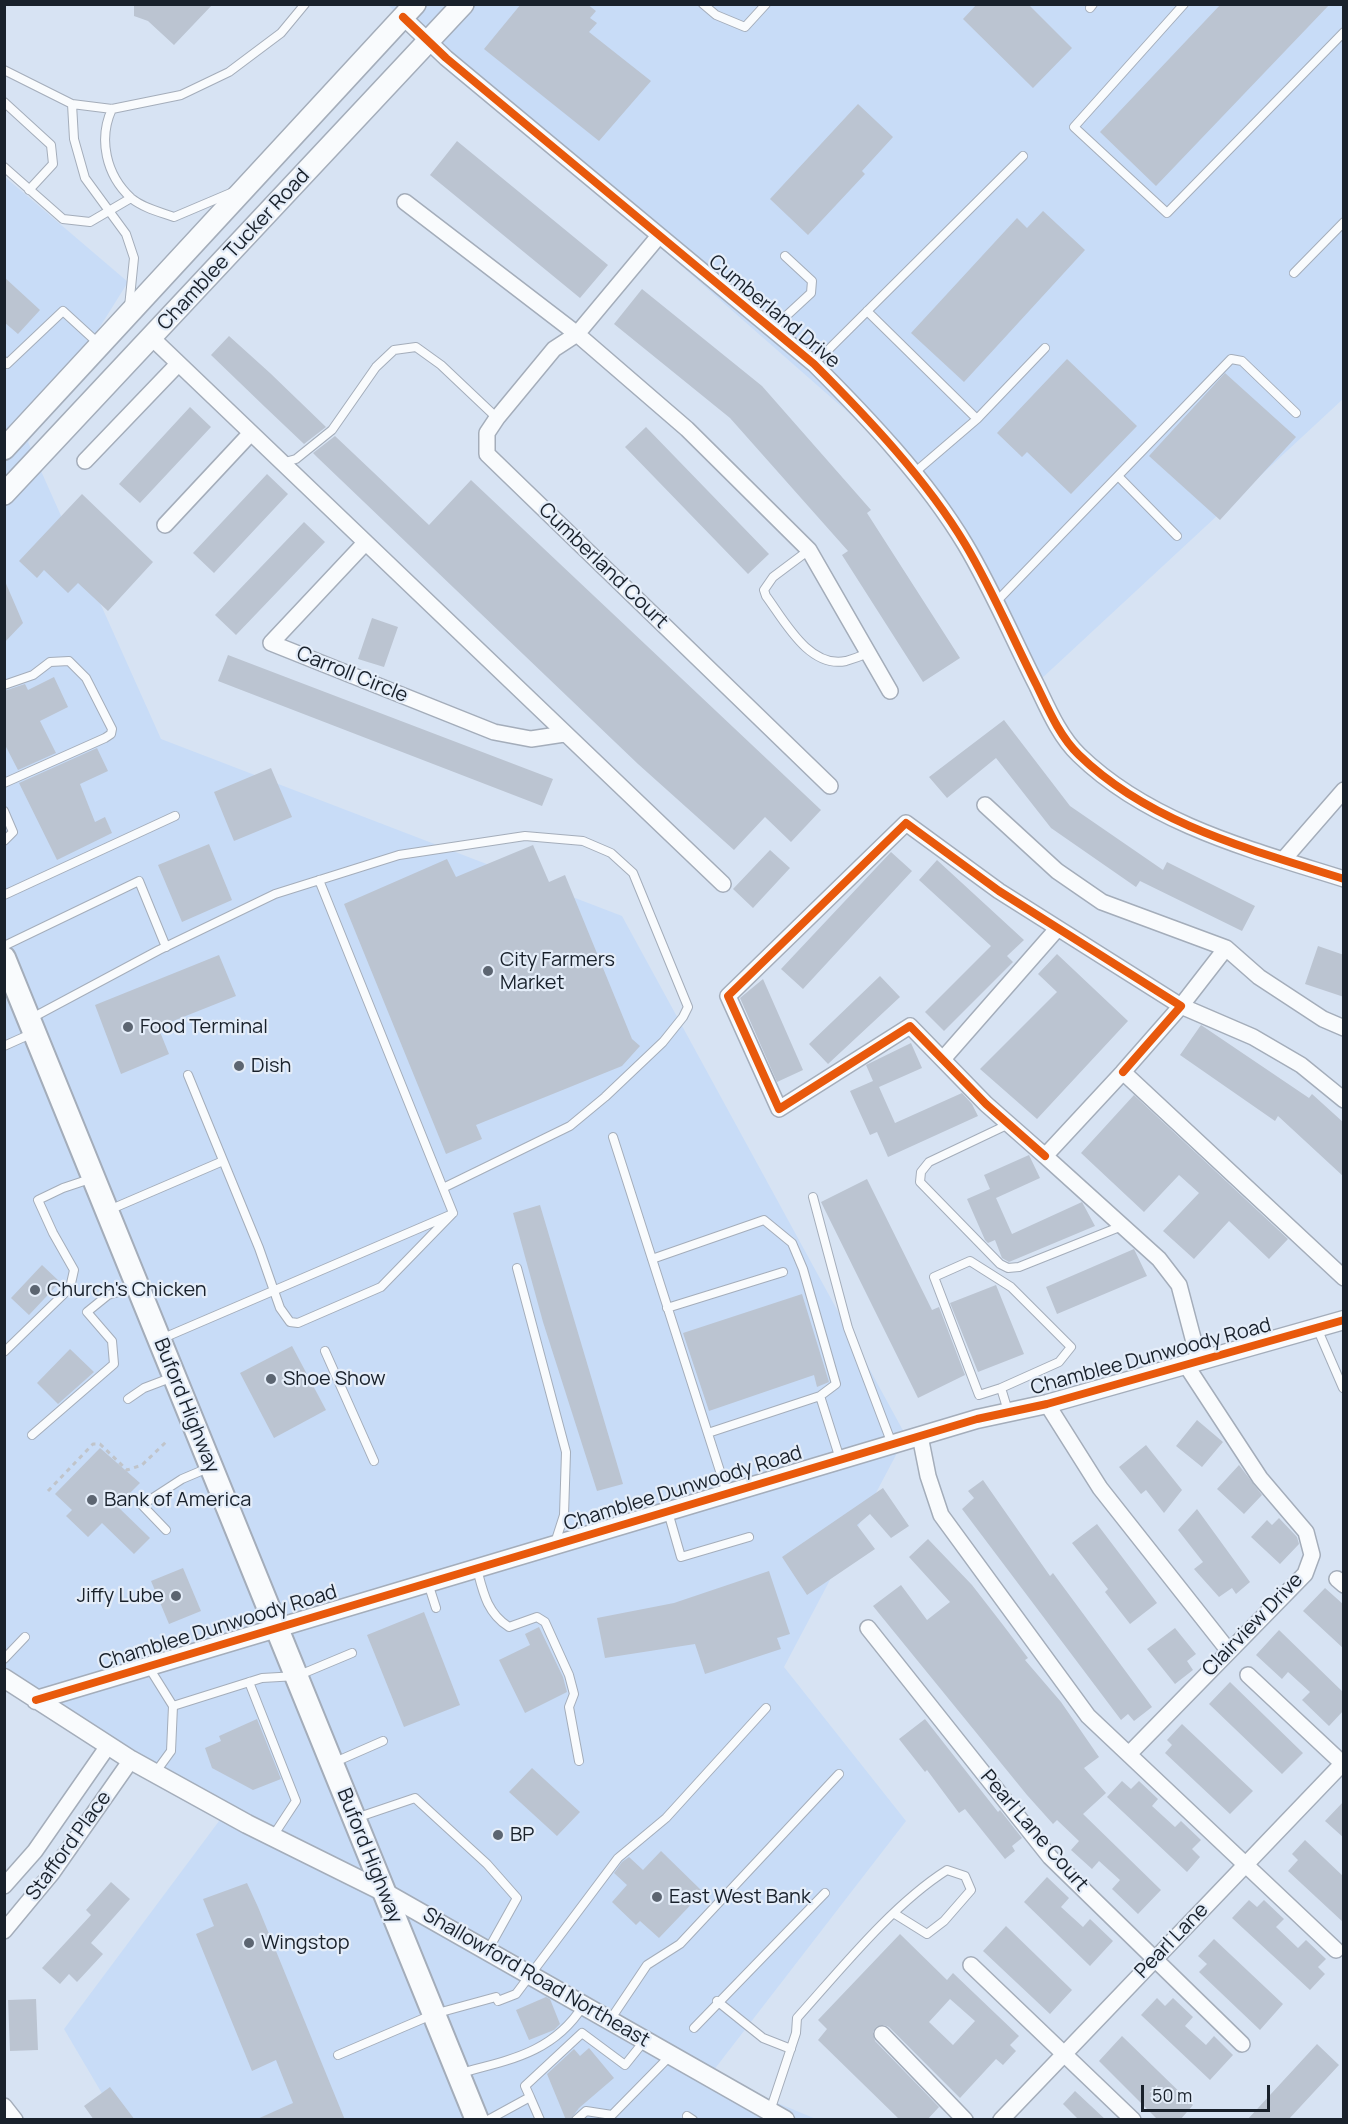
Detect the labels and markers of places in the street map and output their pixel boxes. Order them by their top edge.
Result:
place label: City Farmers Market [500,948,615,995]
marker: City Farmers Market [481,964,495,978]
place label: Food Terminal [140,1015,268,1039]
marker: Food Terminal [121,1020,135,1034]
place label: Dish [251,1054,291,1078]
marker: Dish [232,1059,246,1073]
place label: Church's Chicken [47,1278,207,1302]
marker: Church's Chicken [28,1283,42,1297]
place label: Shoe Show [283,1367,386,1391]
marker: Shoe Show [264,1372,278,1386]
place label: Bank of America [104,1488,251,1512]
marker: Bank of America [85,1493,99,1507]
place label: Jiffy Lube [77,1584,164,1608]
marker: Jiffy Lube [169,1589,183,1603]
place label: BP [510,1823,534,1847]
marker: BP [491,1828,505,1842]
place label: East West Bank [669,1885,811,1909]
marker: East West Bank [650,1890,664,1904]
place label: Wingstop [261,1931,349,1955]
marker: Wingstop [242,1936,256,1950]

